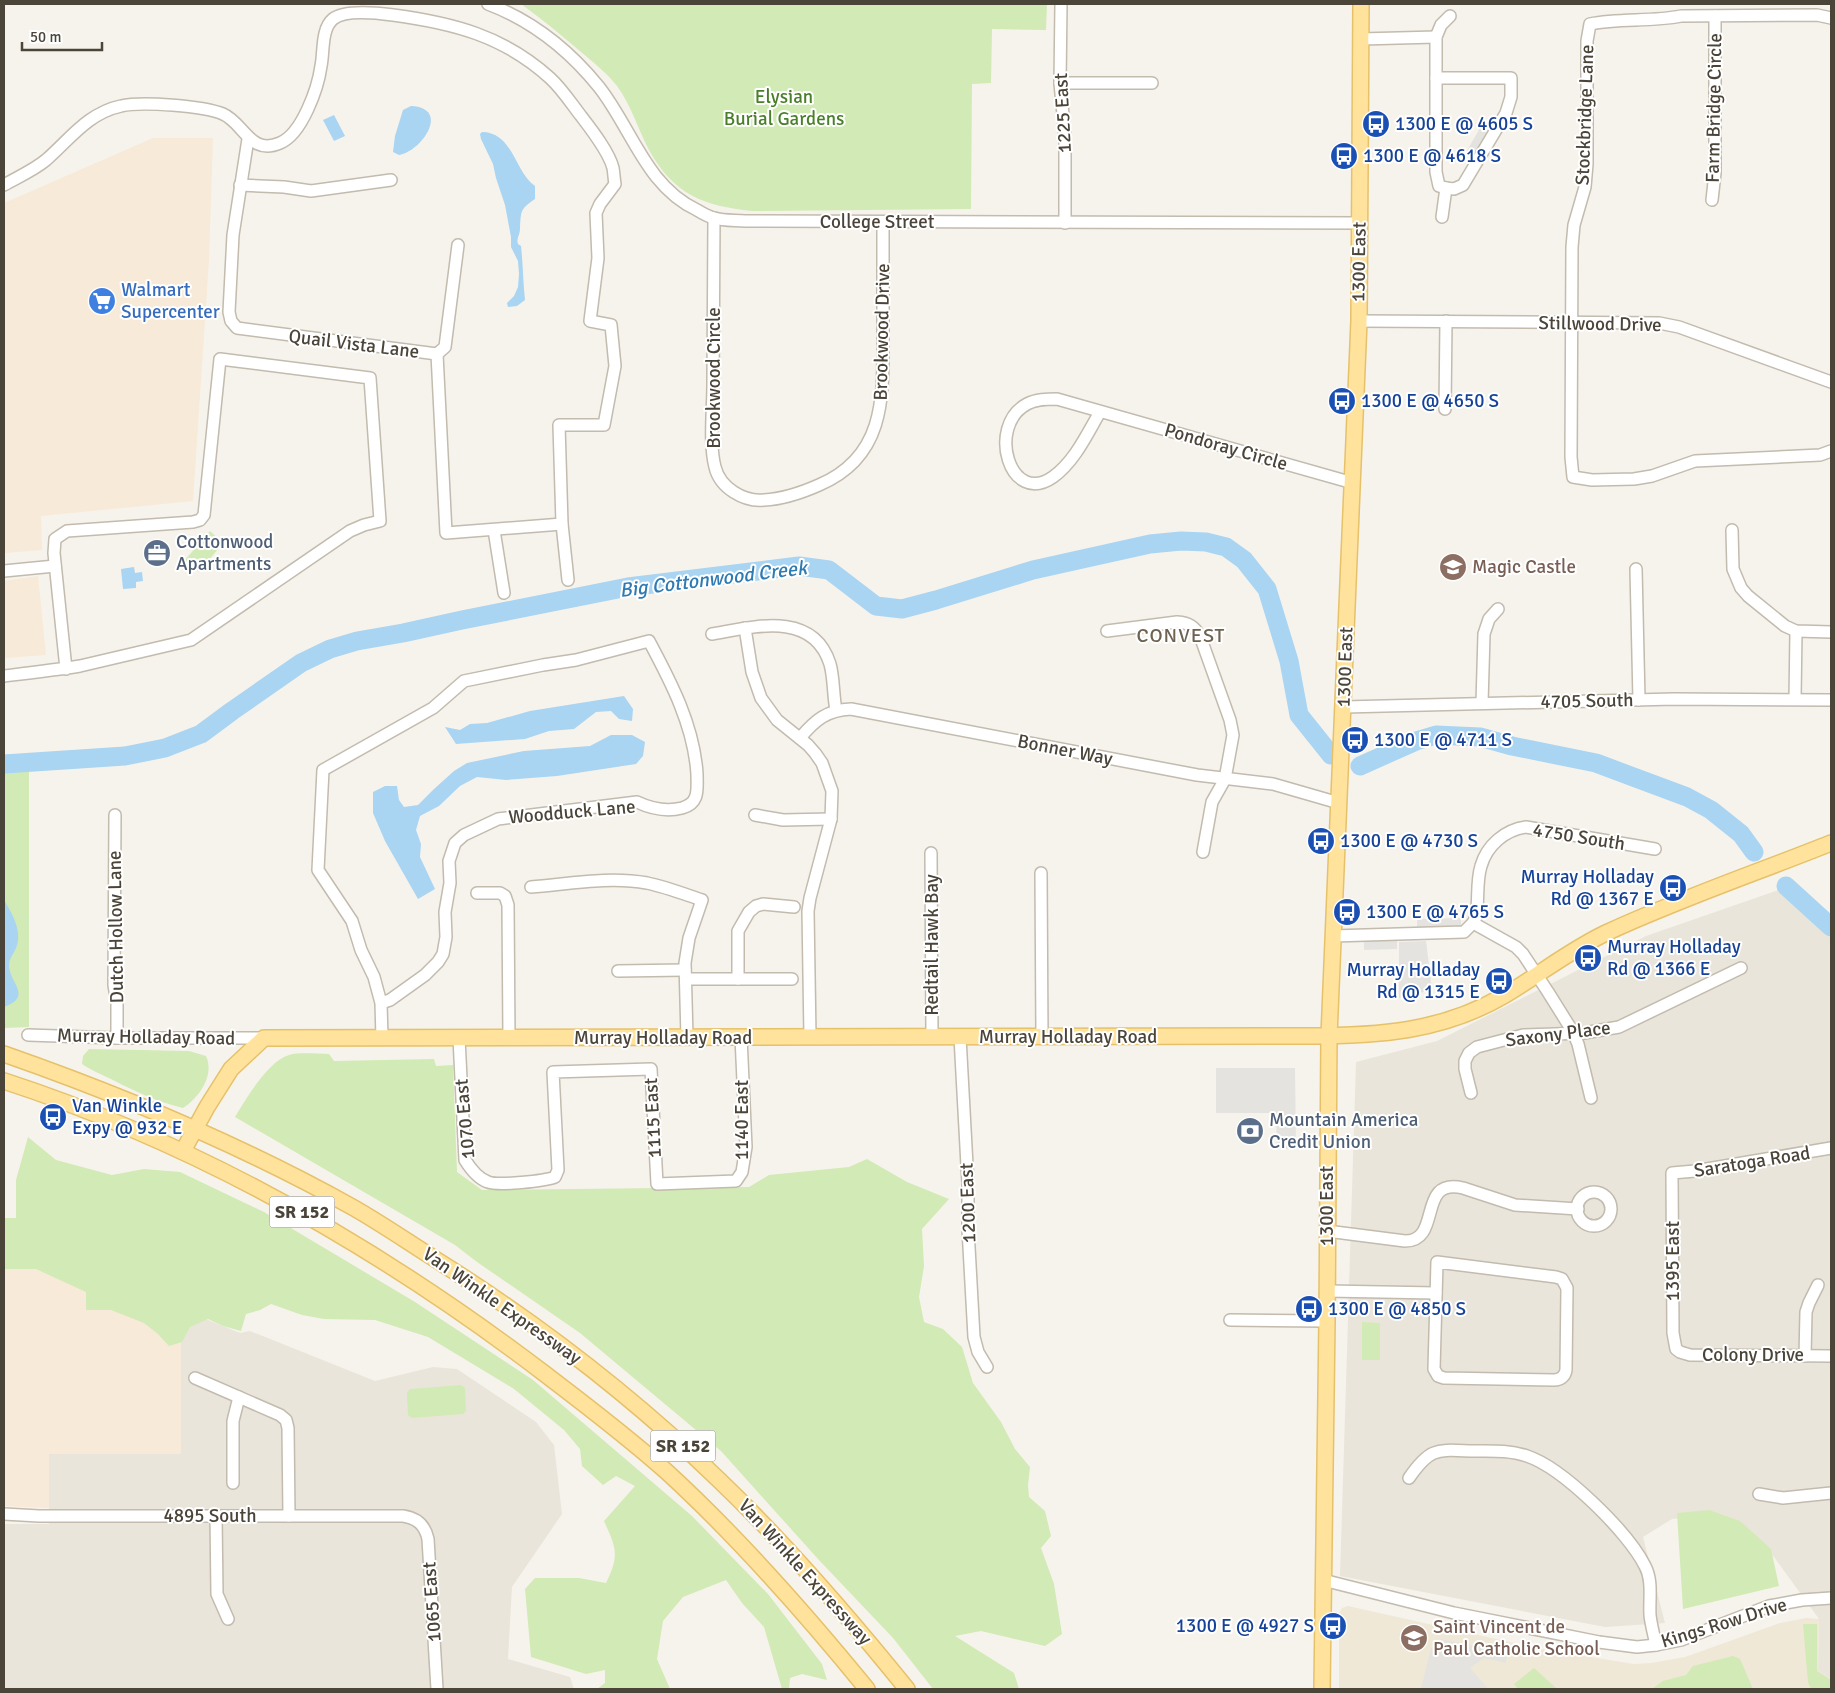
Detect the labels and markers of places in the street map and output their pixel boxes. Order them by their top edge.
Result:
bus stop icon: 1300 E @ 4605 S [1361,109,1391,139]
place label: 1300 E @ 4605 S [1395,112,1533,136]
bus stop icon: 1300 E @ 4618 S [1329,141,1359,171]
place label: 1300 E @ 4618 S [1363,144,1501,168]
place label: Walmart Supercenter [121,278,220,324]
supermarket icon: Walmart Supercenter [87,286,117,316]
bus stop icon: 1300 E @ 4650 S [1327,386,1357,416]
place label: 1300 E @ 4650 S [1361,389,1499,413]
place label: Cottonwood Apartments [176,530,273,576]
office icon: Cottonwood Apartments [142,538,172,568]
school or university icon: Magic Castle [1438,552,1468,582]
place label: Magic Castle [1472,555,1576,579]
bus stop icon: 1300 E @ 4711 S [1340,725,1370,755]
place label: 1300 E @ 4711 S [1374,728,1512,752]
bus stop icon: 1300 E @ 4730 S [1306,826,1336,856]
place label: 1300 E @ 4730 S [1340,829,1478,853]
place label: Murray Holladay Rd @ 1367 E [1520,865,1654,911]
bus stop icon: Murray Holladay Rd @ 1367 E [1658,873,1688,903]
bus stop icon: 1300 E @ 4765 S [1332,897,1362,927]
place label: 1300 E @ 4765 S [1366,900,1504,924]
place label: Murray Holladay Rd @ 1366 E [1607,935,1741,981]
bus stop icon: Murray Holladay Rd @ 1366 E [1573,943,1603,973]
place label: Murray Holladay Rd @ 1315 E [1346,958,1480,1004]
bus stop icon: Murray Holladay Rd @ 1315 E [1484,966,1514,996]
place label: Van Winkle Expy @ 932 E [72,1094,183,1140]
bus stop icon: Van Winkle Expy @ 932 E [38,1102,68,1132]
place label: Mountain America Credit Union [1269,1108,1418,1154]
bank icon: Mountain America Credit Union [1235,1116,1265,1146]
bus stop icon: 1300 E @ 4850 S [1294,1294,1324,1324]
place label: 1300 E @ 4850 S [1328,1297,1466,1321]
bus stop icon: 1300 E @ 4927 S [1318,1611,1348,1641]
place label: 1300 E @ 4927 S [1176,1614,1314,1638]
place label: Saint Vincent de Paul Catholic School [1433,1615,1600,1661]
school or university icon: Saint Vincent de Paul Catholic School [1399,1623,1429,1653]

